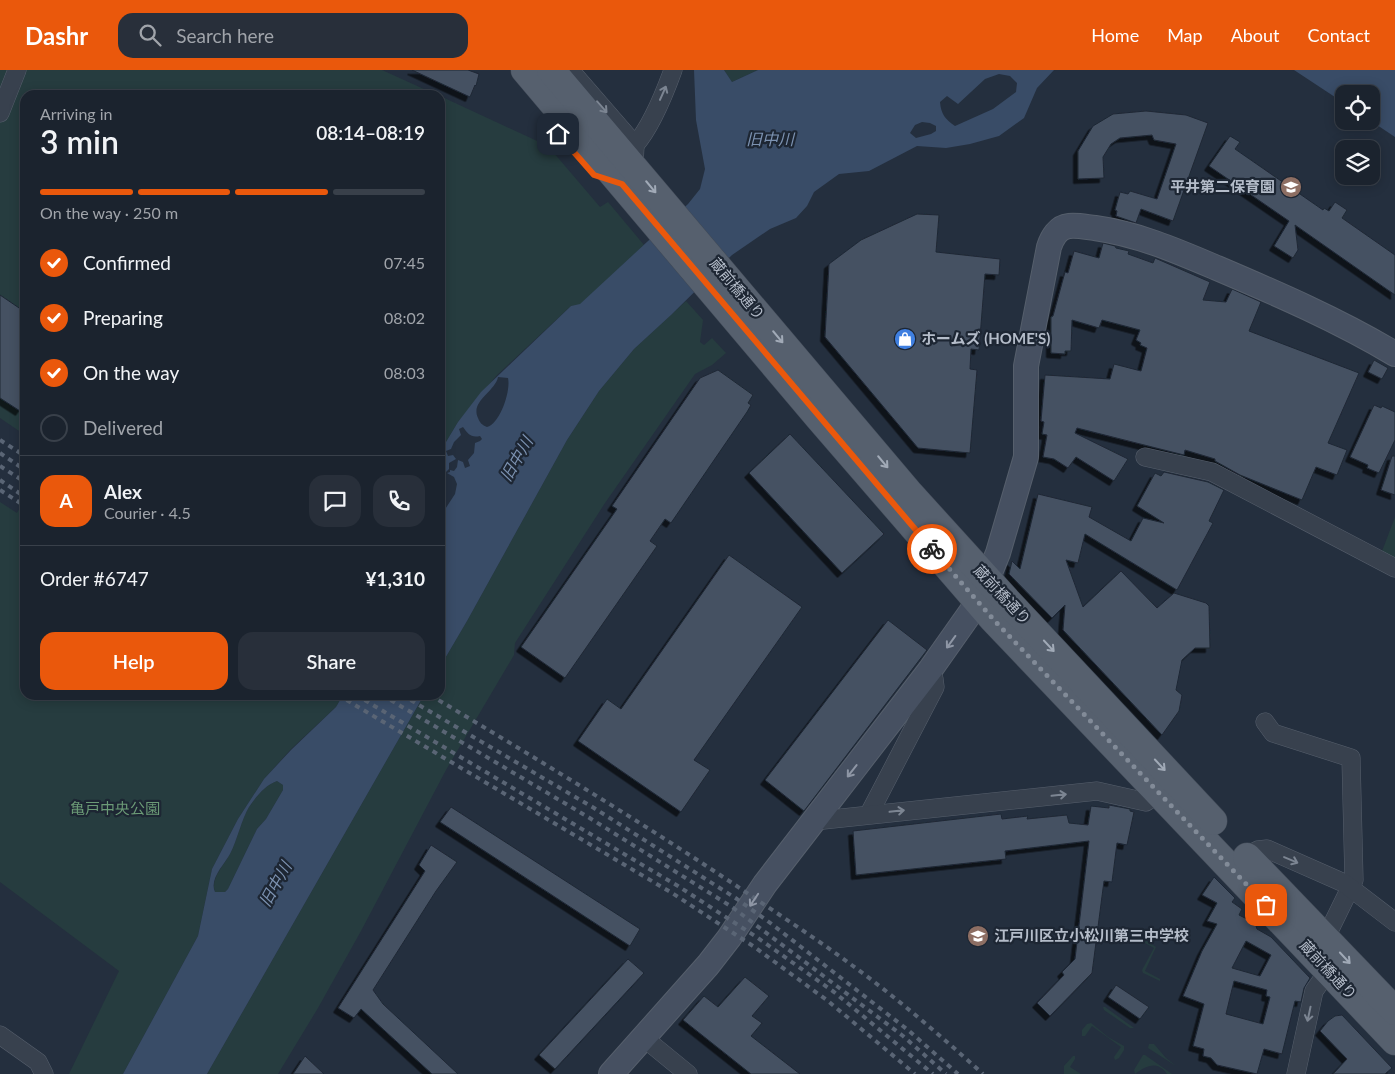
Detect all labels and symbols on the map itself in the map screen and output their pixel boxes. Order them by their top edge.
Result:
one-way arrow [659,86,669,101]
one-way arrow [596,100,607,113]
pin [537,113,579,155]
water label: 旧中川 [746,129,796,148]
school or university icon: 平井第二保育園 [1279,175,1303,199]
place label: 平井第二保育園 [1170,177,1275,195]
one-way arrow [645,180,656,193]
street label: 蔵前橋通り [707,254,769,323]
shop icon: ホームズ (HOME'S) [893,327,917,351]
place label: ホームズ (HOME'S) [921,329,1050,347]
one-way arrow [773,331,784,344]
water label: 旧中川 [495,431,537,484]
one-way arrow [878,455,889,468]
courier [907,524,957,574]
street label: 蔵前橋通り [971,561,1035,628]
one-way arrow [945,635,956,648]
one-way arrow [1043,640,1055,653]
one-way arrow [1154,758,1166,771]
one-way arrow [847,764,857,778]
one-way arrow [1050,790,1066,800]
park label: 亀戸中央公園 [70,799,160,817]
one-way arrow [889,807,905,816]
one-way arrow [1283,855,1298,865]
water label: 旧中川 [255,856,295,909]
pin [1245,884,1287,926]
one-way arrow [749,893,759,907]
school or university icon: 江戸川区立小松川第三中学校 [966,924,990,948]
place label: 江戸川区立小松川第三中学校 [994,926,1189,944]
street label: 蔵前橋通り [1297,936,1361,1003]
one-way arrow [1339,952,1351,965]
one-way arrow [1304,1006,1313,1022]

